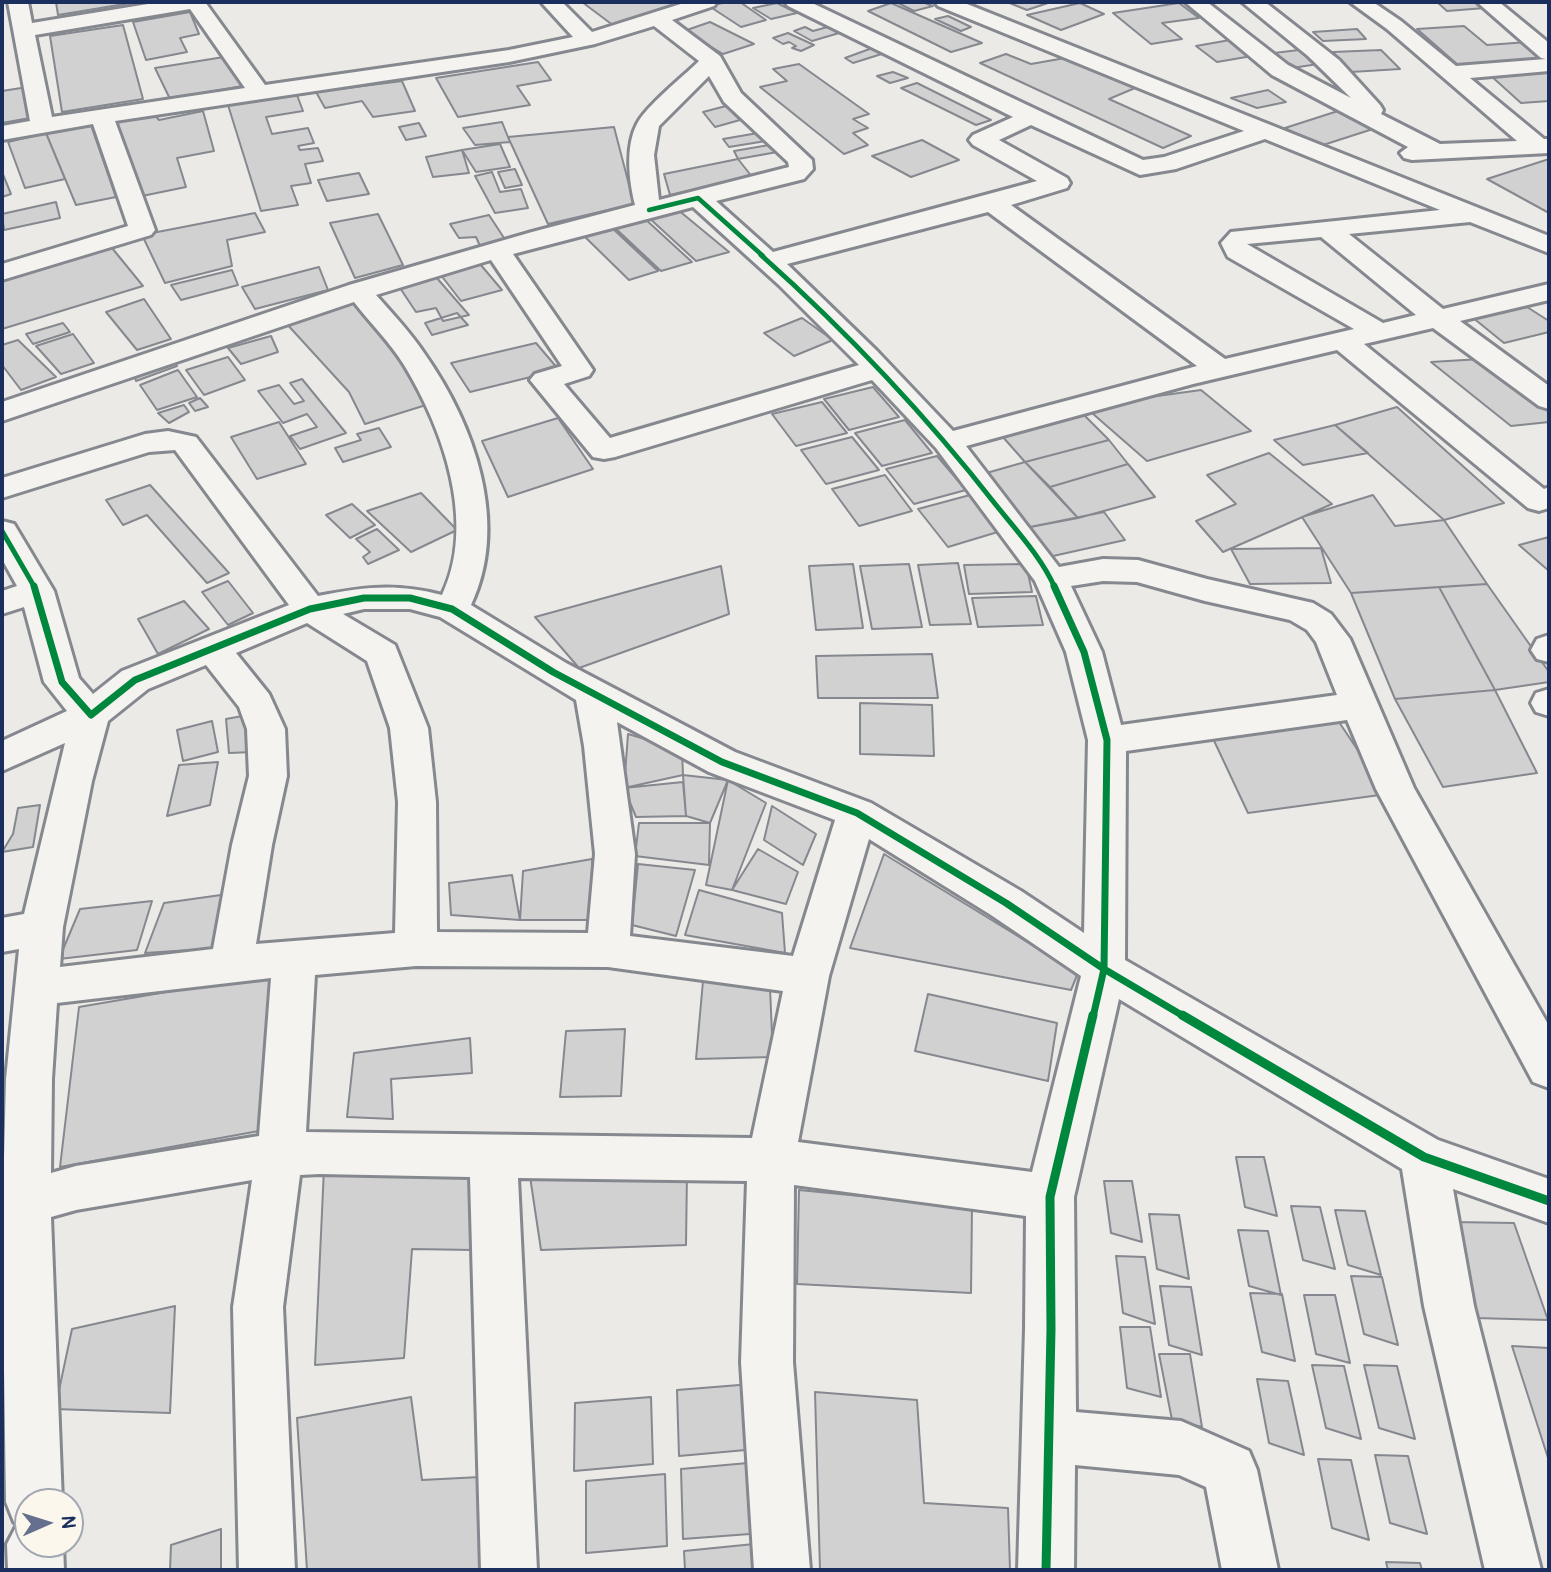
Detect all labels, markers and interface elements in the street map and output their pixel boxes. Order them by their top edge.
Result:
north arrow [14,1488,84,1558]
text: N [56,1515,80,1529]

